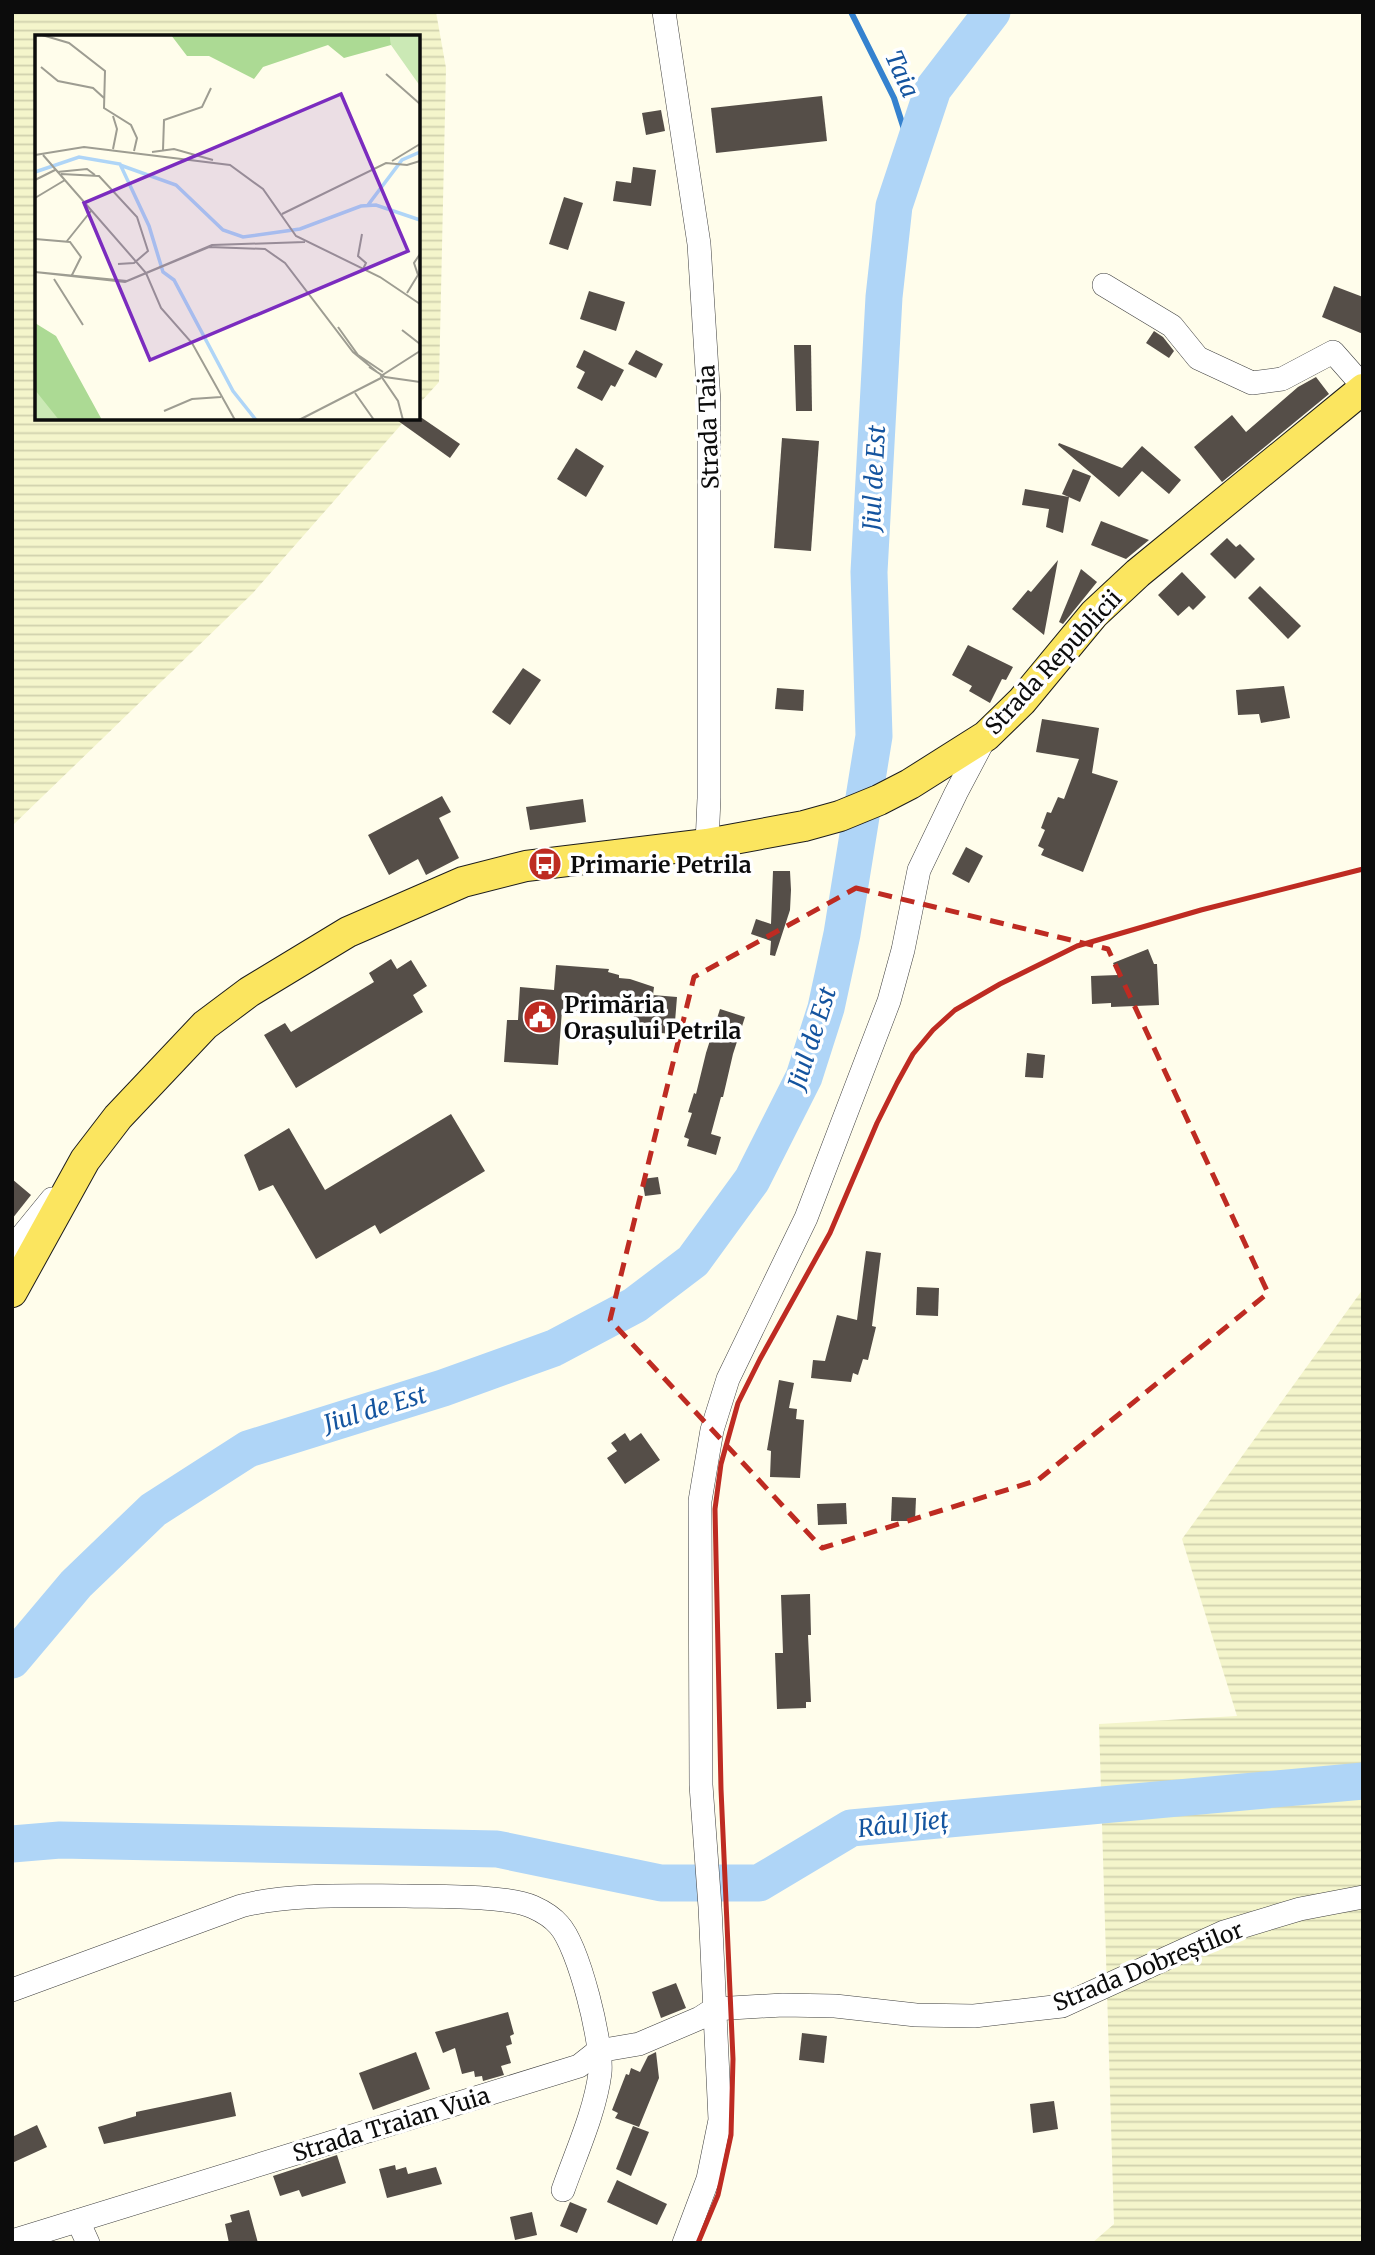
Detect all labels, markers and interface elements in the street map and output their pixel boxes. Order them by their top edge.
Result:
inset map [35,35,420,420]
water label: Taia [878,46,926,102]
street label: Strada Taia [691,364,725,490]
water label: Jiul de Est [856,424,892,534]
street label: Strada Republicii [978,584,1128,740]
bus stop icon: Primarie Petrila [526,845,564,883]
place label: Primarie Petrila [570,850,752,879]
water label: Jiul de Est [780,982,843,1096]
place label: Primăria Orașului Petrila [564,990,741,1045]
public building icon: Primăria Orașului Petrila [521,998,559,1036]
water label: Jiul de Est [317,1379,431,1440]
water label: Râul Jieț [856,1804,950,1844]
street label: Strada Dobreștilor [1049,1915,1247,2017]
street label: Strada Traian Vuia [289,2080,493,2168]

